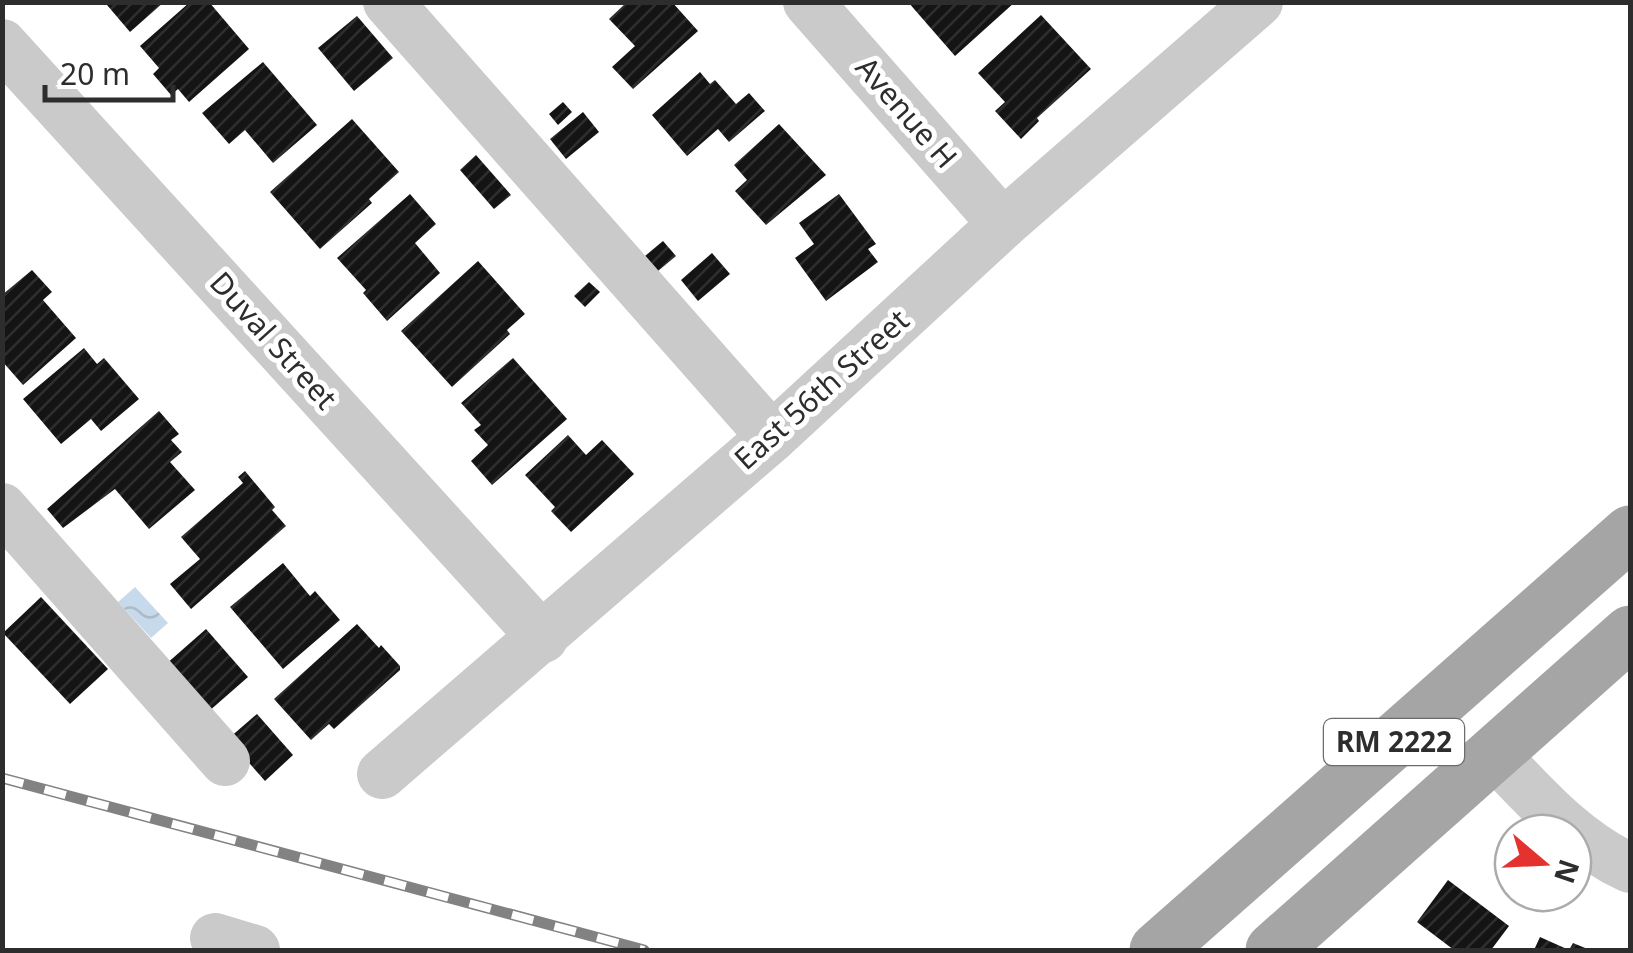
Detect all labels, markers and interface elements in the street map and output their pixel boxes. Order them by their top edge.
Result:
scale bar [45,40,172,102]
street label: Avenue H [847,47,967,177]
text: 20 m [60,53,130,94]
street label: Duval Street [201,262,347,418]
street label: East 56th Street [725,299,917,478]
road number: RM 2222 [1324,719,1464,765]
north arrow [1493,813,1593,913]
text: N [1546,855,1589,888]

